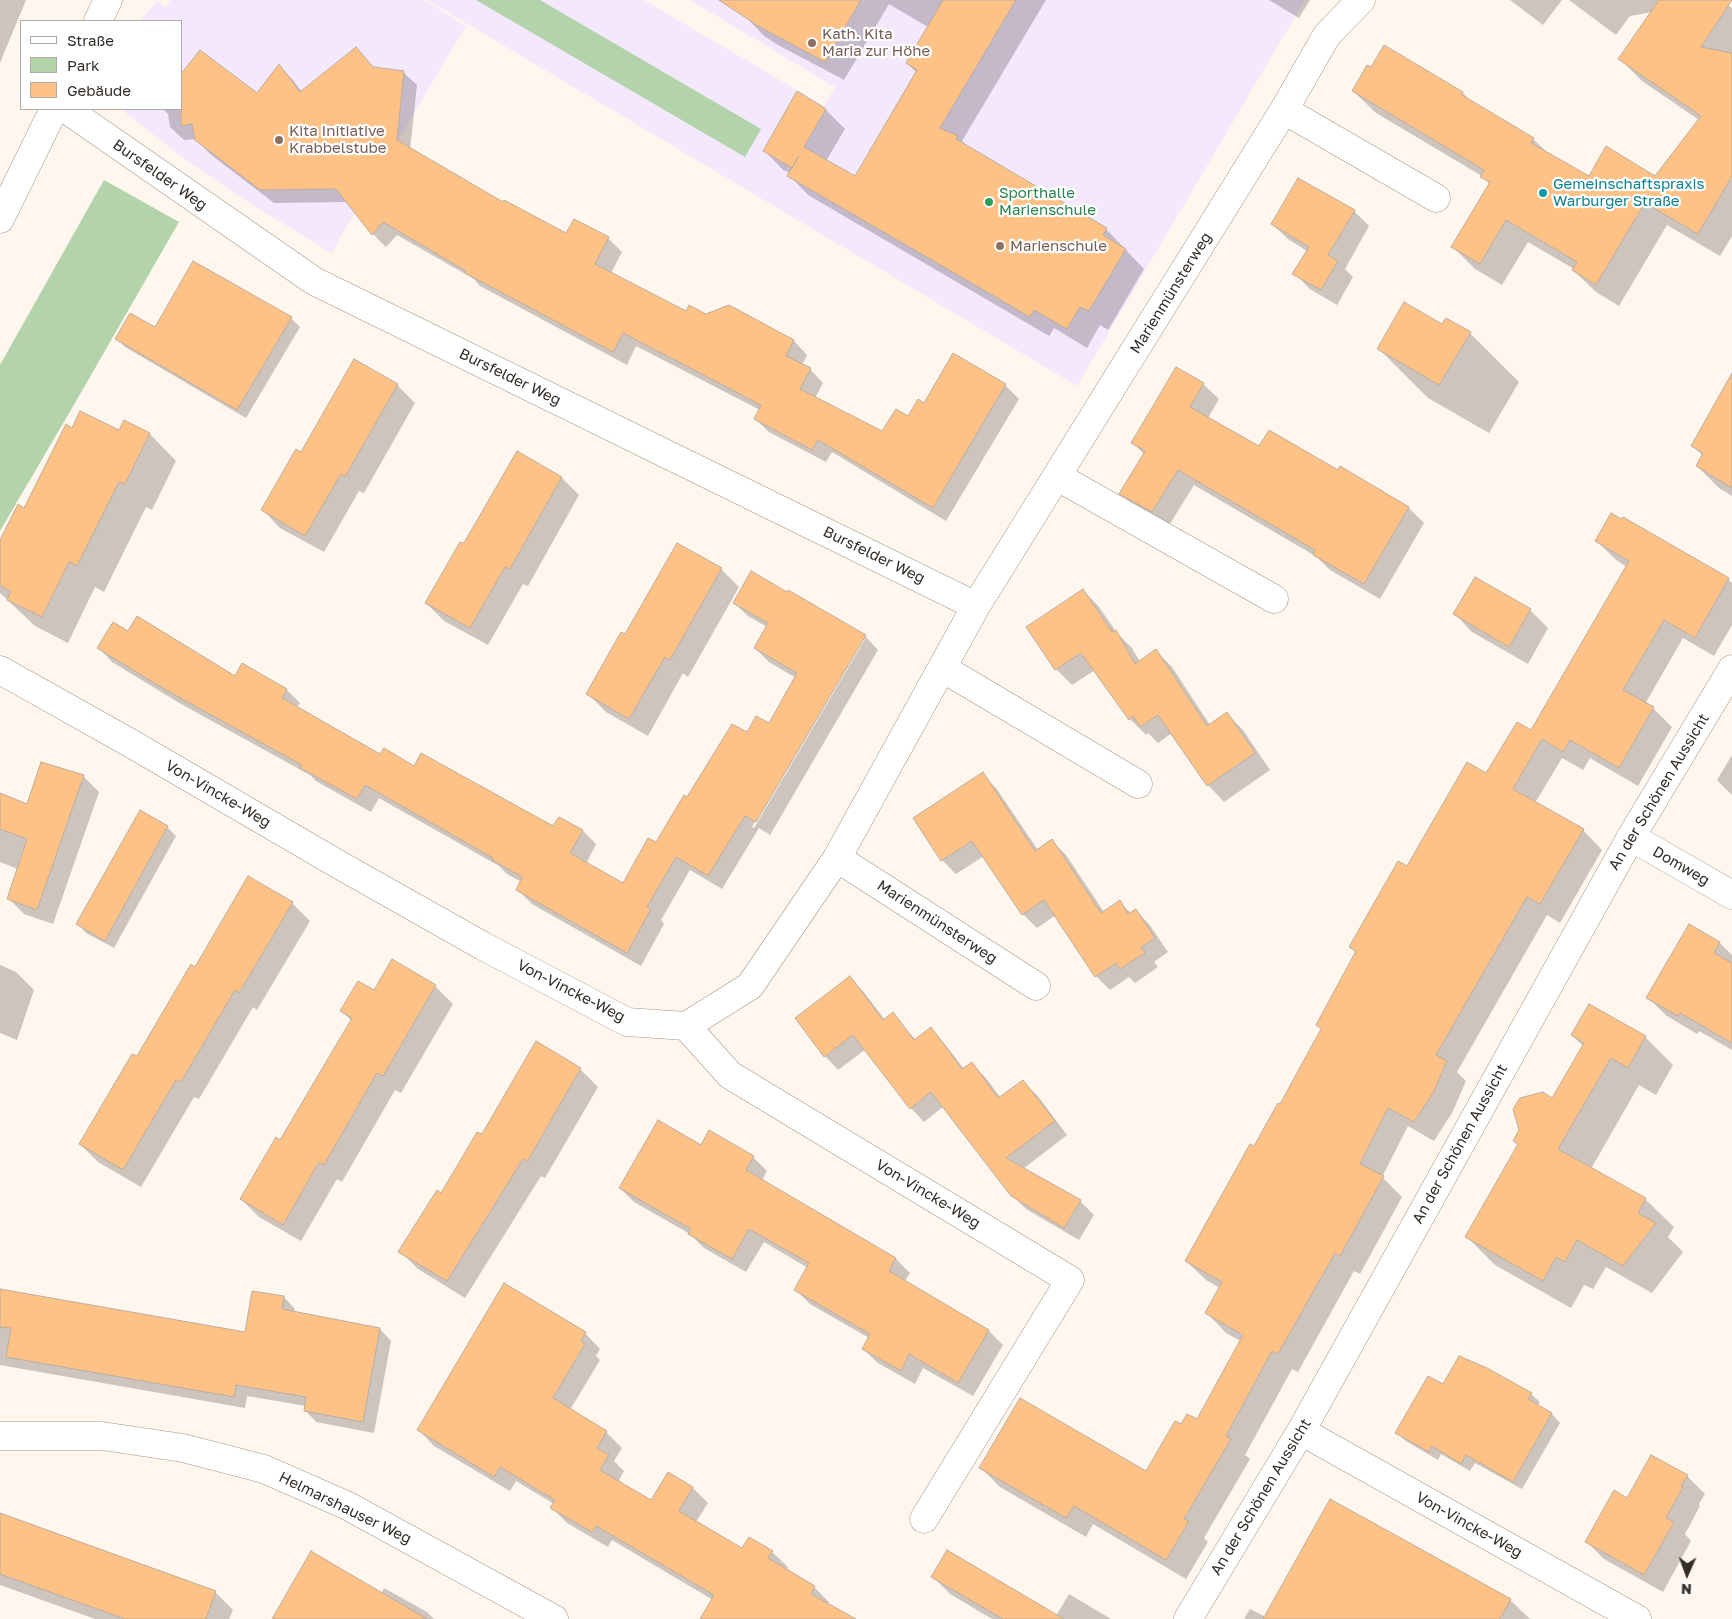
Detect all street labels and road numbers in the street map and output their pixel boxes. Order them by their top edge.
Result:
street label: Bursfelder Weg [109,136,211,214]
street label: Marienmünsterweg [1126,229,1216,357]
street label: Bursfelder Weg [456,345,564,409]
street label: Bursfelder Weg [820,523,928,587]
street label: An der Schönen Aussicht [1605,710,1713,874]
street label: Von-Vincke-Weg [162,756,274,832]
street label: Domweg [1649,843,1713,889]
street label: Marienmünsterweg [874,876,1000,968]
street label: Von-Vincke-Weg [514,956,628,1026]
street label: An der Schönen Aussicht [1409,1061,1511,1227]
street label: Von-Vincke-Weg [872,1156,984,1232]
street label: An der Schönen Aussicht [1207,1415,1315,1579]
street label: Helmarshauser Weg [276,1468,414,1548]
street label: Von-Vincke-Weg [1413,1488,1525,1562]

